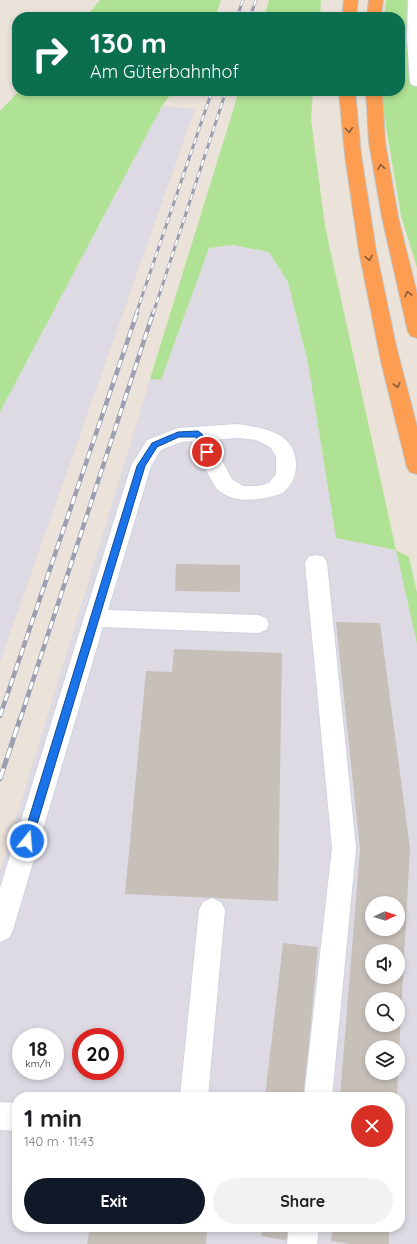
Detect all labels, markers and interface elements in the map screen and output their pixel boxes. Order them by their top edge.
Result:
text: 130 m [90,25,167,60]
icon: right [24,28,76,80]
text: Am Güterbahnhof [90,60,239,83]
one-way arrow [345,127,354,133]
one-way arrow [377,164,386,170]
one-way arrow [364,255,373,261]
one-way arrow [404,291,413,298]
one-way arrow [392,382,400,389]
pin [190,435,224,469]
icon: arrive [196,441,218,463]
position arrow [6.0,820,48.0,862]
north arrow [365,896,405,936]
map controls [365,896,405,1080]
button: sound [365,944,405,984]
button: search [365,992,405,1032]
speed limit sign: 20 [72,1028,124,1080]
text: 18 [29,1036,47,1061]
button: layers [365,1040,405,1080]
text: km/h [25,1057,51,1070]
text: 1 min [24,1103,82,1133]
button: close [351,1105,393,1147]
text: 140 m · 11:43 [24,1133,94,1149]
button: Exit [24,1178,205,1224]
button: Share [213,1178,393,1224]

